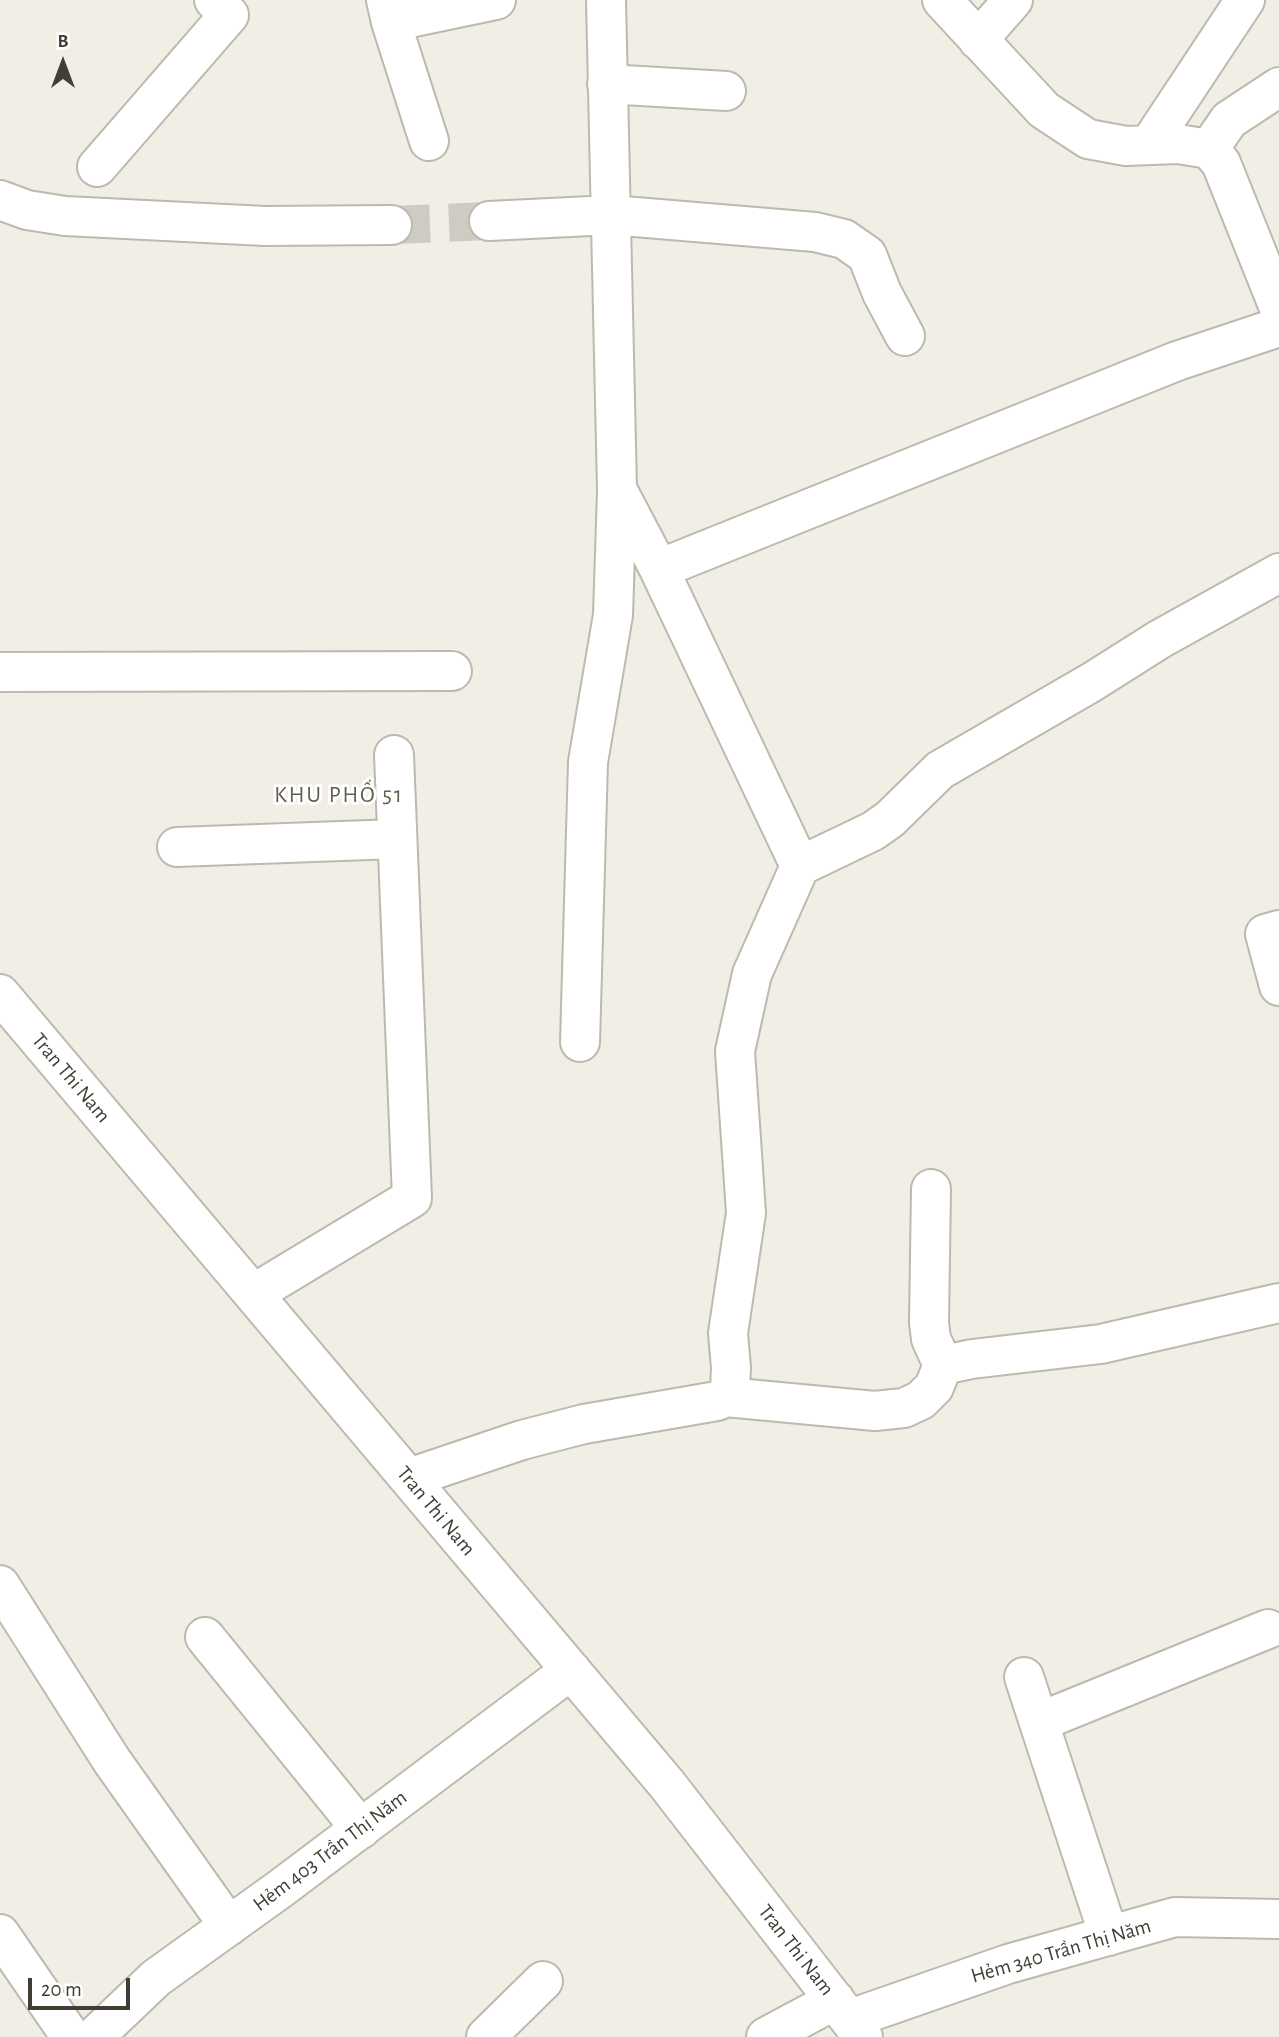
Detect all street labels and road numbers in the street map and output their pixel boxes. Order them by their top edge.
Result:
street label: Tran Thi Nam [26,1028,116,1128]
street label: Tran Thi Nam [391,1461,481,1561]
street label: Hẻm 403 Trần Thị Năm [248,1785,412,1917]
street label: Tran Thi Nam [752,1899,840,2001]
street label: Hẻm 340 Trần Thị Năm [968,1913,1154,1989]

